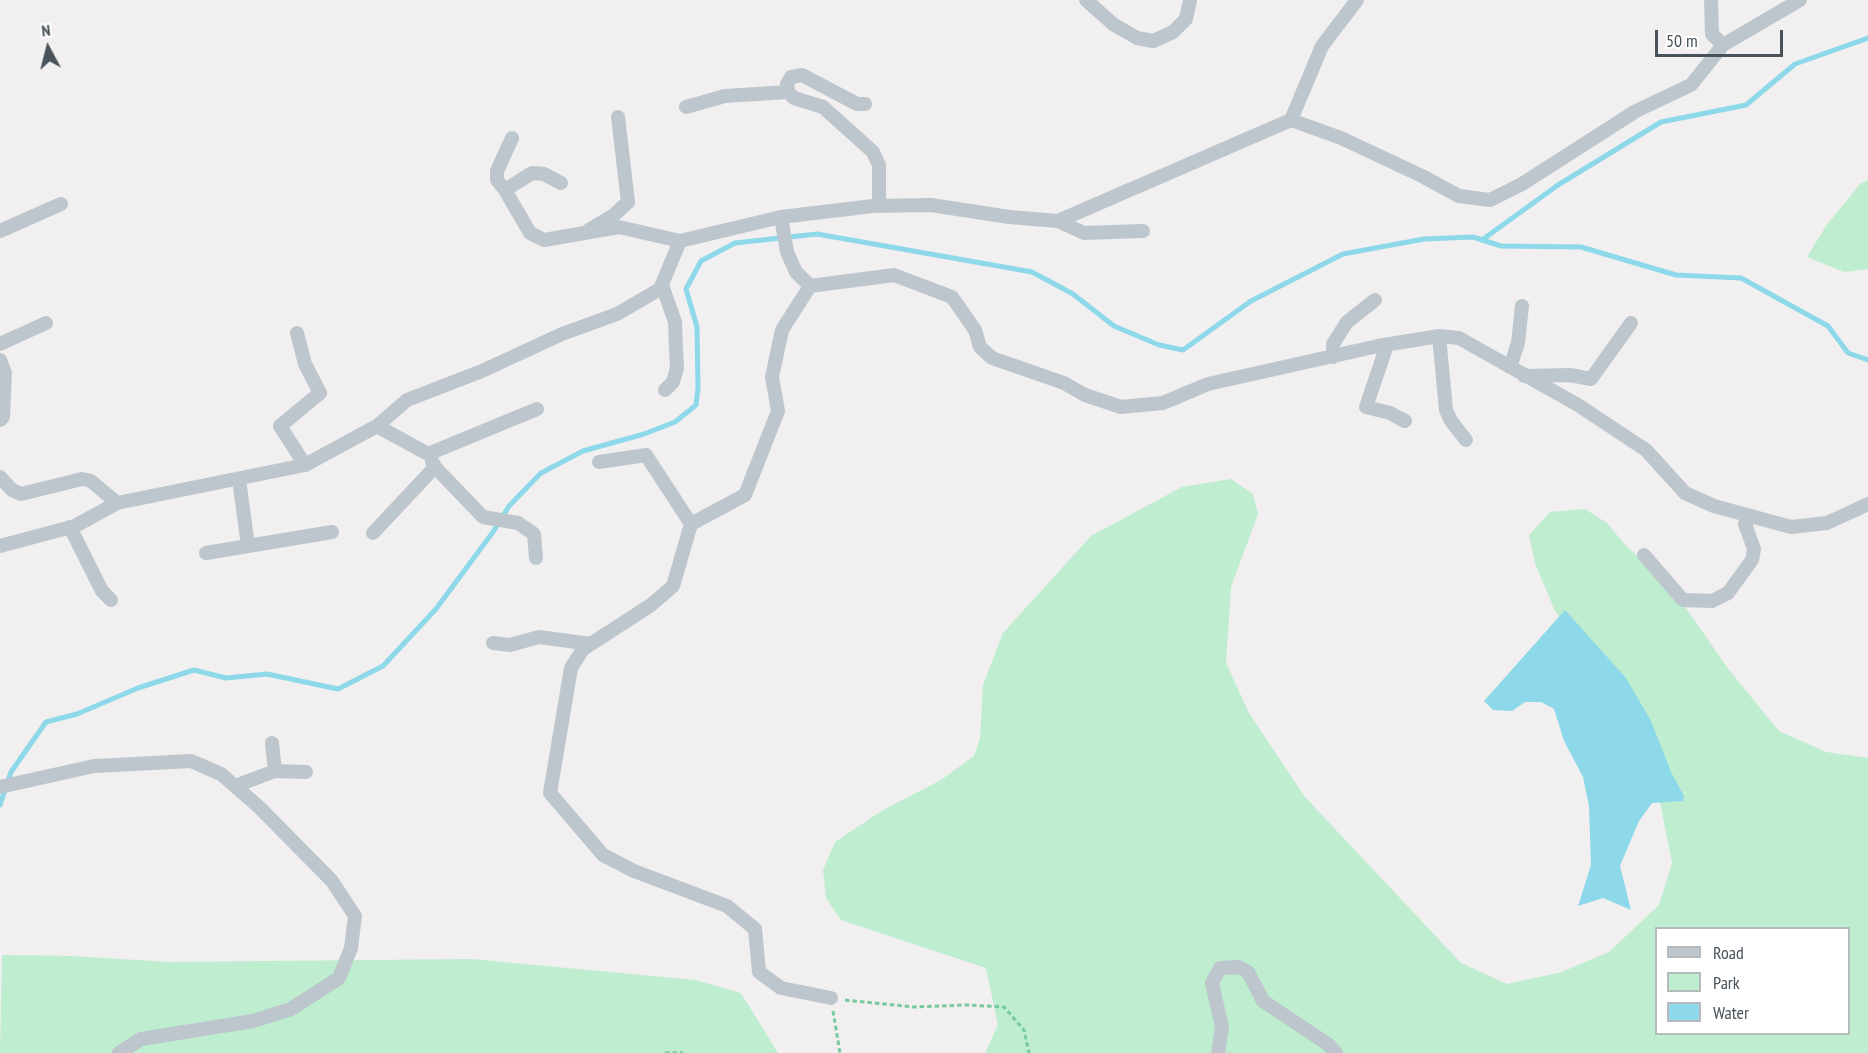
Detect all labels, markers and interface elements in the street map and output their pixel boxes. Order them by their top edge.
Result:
north arrow [18,18,78,78]
scale bar [1658,18,1786,56]
text: N [40,20,51,41]
text: 50 m [1666,29,1698,52]
legend [1655,927,1850,1035]
text: Road [1713,941,1744,964]
text: Park [1713,971,1740,994]
text: Water [1713,1001,1749,1024]

